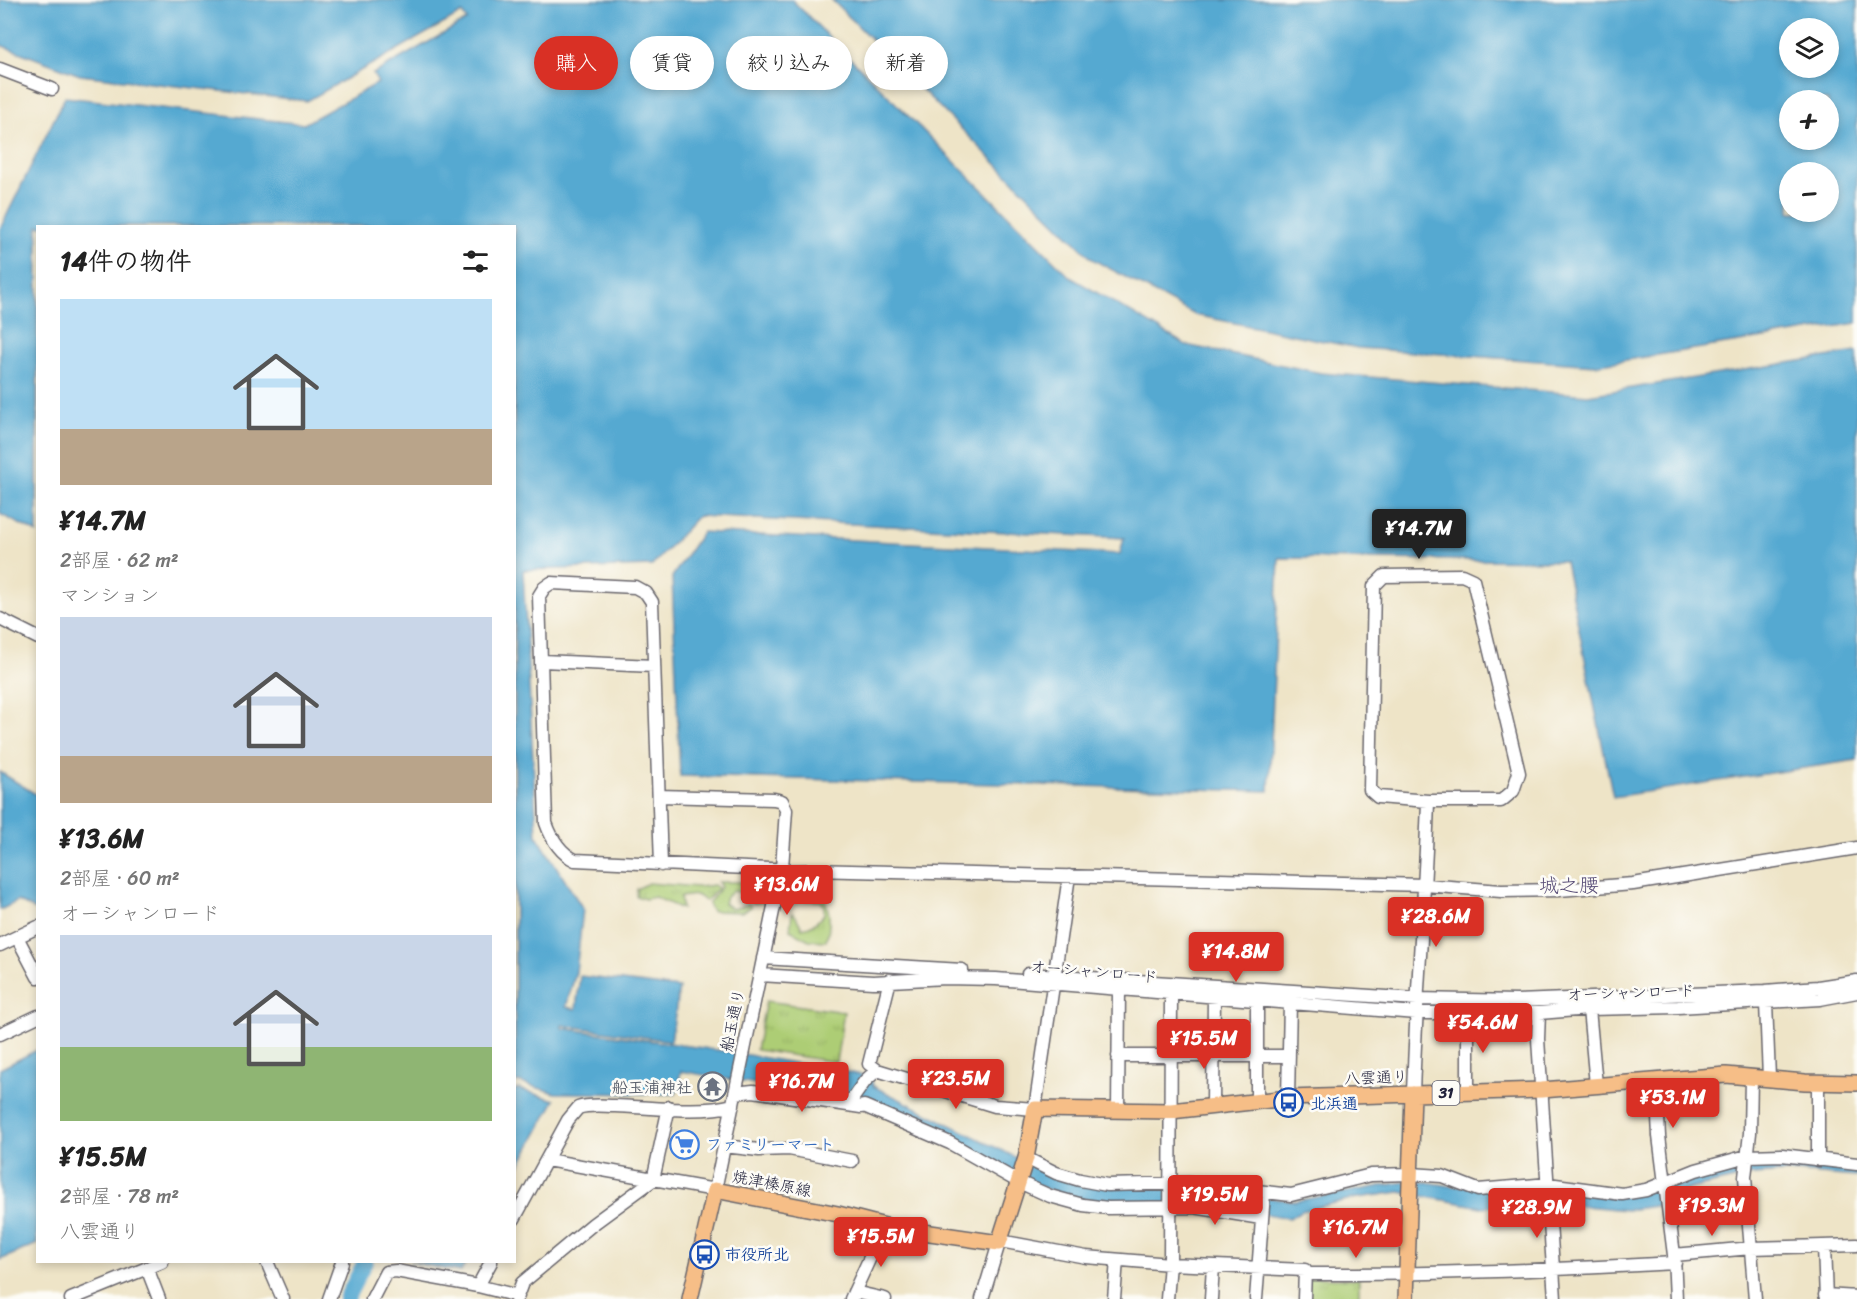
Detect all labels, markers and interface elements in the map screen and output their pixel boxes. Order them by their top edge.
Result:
map controls [1779,18,1839,222]
button: layers [1779,18,1839,78]
chip: 購入 [534,36,618,90]
chip: 賃貸 [630,36,714,90]
chip: 絞り込み [726,36,852,90]
chip: 新着 [864,36,948,90]
button: + [1779,90,1839,150]
button: − [1779,162,1839,222]
text: 14件の物件 [60,238,191,284]
icon: filters [459,245,492,278]
icon: home [222,338,330,446]
text: ¥14.7M [60,497,146,543]
pin: ¥14.7M [1370,509,1468,560]
text: ¥14.7M [1386,511,1452,546]
text: 2部屋 · 62 m² [60,543,179,578]
text: マンション [60,578,159,613]
icon: home [222,656,330,764]
text: ¥13.6M [60,815,144,861]
text: 2部屋 · 60 m² [60,861,180,896]
pin: ¥13.6M [738,865,836,916]
text: ¥13.6M [755,867,819,902]
district label: 城之腰 [1539,868,1599,903]
text: オーシャンロード [60,896,220,931]
pin: ¥28.6M [1387,897,1485,948]
text: ¥28.6M [1402,899,1470,934]
pin: ¥14.8M [1187,932,1285,983]
text: ¥14.8M [1203,934,1269,969]
street label: オーシャンロード [1029,951,1159,992]
icon: home [222,974,330,1082]
street label: オーシャンロード [1566,976,1696,1009]
street label: 船玉通り [712,986,753,1054]
pin: ¥54.6M [1434,1003,1532,1054]
text: ¥54.6M [1448,1005,1518,1040]
pin: ¥15.5M [1155,1019,1253,1070]
text: ¥15.5M [1171,1021,1237,1056]
pin: ¥23.5M [907,1059,1005,1110]
text: ¥23.5M [922,1061,990,1096]
pin: ¥16.7M [753,1062,851,1113]
street label: 八雲通り [1344,1062,1409,1093]
text: ¥16.7M [770,1064,834,1099]
temple icon: 船玉浦神社 [697,1071,729,1103]
place label: 船玉浦神社 [612,1073,692,1102]
pin: ¥53.1M [1624,1078,1722,1129]
text: ¥53.1M [1640,1080,1706,1115]
road number: 31 [1432,1081,1460,1105]
bus stop icon: 北浜通 [1273,1087,1305,1119]
place label: 北浜通 [1310,1089,1358,1118]
supermarket icon: ファミリーマート [669,1128,701,1160]
place label: ファミリーマート [706,1130,835,1159]
text: ¥15.5M [60,1133,146,1179]
street label: 焼津榛原線 [730,1162,814,1205]
pin: ¥19.5M [1166,1175,1264,1226]
text: ¥19.5M [1182,1177,1248,1212]
text: 2部屋 · 78 m² [60,1179,179,1214]
pin: ¥19.3M [1663,1186,1761,1237]
pin: ¥28.9M [1488,1188,1586,1239]
text: ¥19.3M [1679,1188,1745,1223]
text: ¥28.9M [1502,1190,1572,1225]
pin: ¥16.7M [1307,1208,1405,1259]
text: ¥16.7M [1324,1210,1388,1245]
text: 八雲通り [60,1214,140,1249]
pin: ¥15.5M [832,1217,930,1268]
text: ¥15.5M [848,1219,914,1254]
bus stop icon: 市役所北 [688,1238,720,1270]
place label: 市役所北 [725,1240,789,1269]

